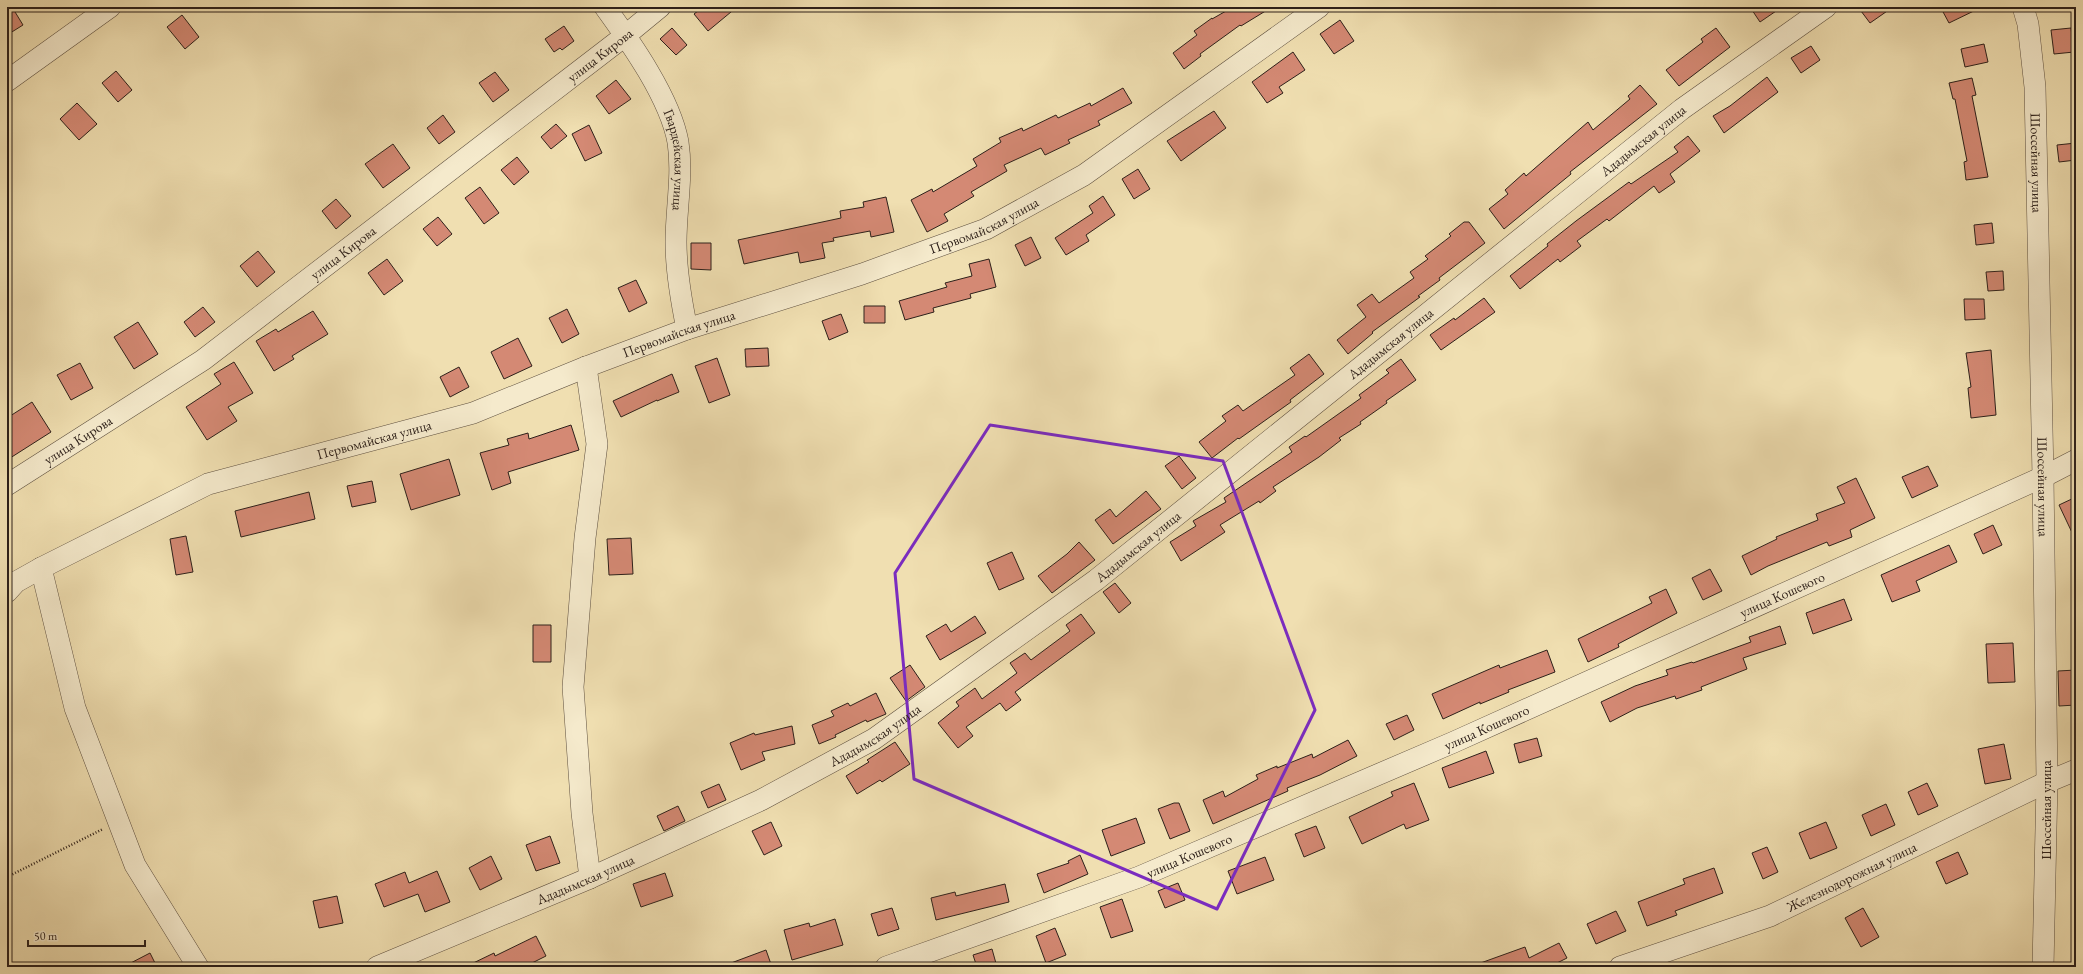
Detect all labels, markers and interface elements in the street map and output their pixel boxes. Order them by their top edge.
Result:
street label: улица Кирова [564,24,637,86]
street label: Ададымская улица [1596,100,1690,181]
street label: Гвардейская улица [660,106,689,212]
street label: Шоссейная улица [2027,113,2047,213]
street label: Первомайская улица [927,193,1042,258]
street label: улица Кирова [307,221,380,283]
street label: Ададымская улица [1343,303,1437,384]
street label: Первомайская улица [620,305,738,362]
street label: улица Кирова [40,411,116,468]
street label: Первомайская улица [315,415,434,463]
street label: Шоссейная улица [2033,437,2053,537]
street label: Ададымская улица [1091,506,1185,587]
street label: улица Кошевого [1737,567,1828,621]
street label: Ададымская улица [825,699,924,771]
street label: улица Кошевого [1441,700,1532,754]
street label: Шоссейная улица [2037,760,2055,860]
street label: улица Кошевого [1144,829,1235,882]
street label: Железнодорожная улица [1783,837,1920,916]
street label: Ададымская улица [533,850,637,909]
scale bar [28,922,145,948]
text: 50 m [34,928,58,944]

